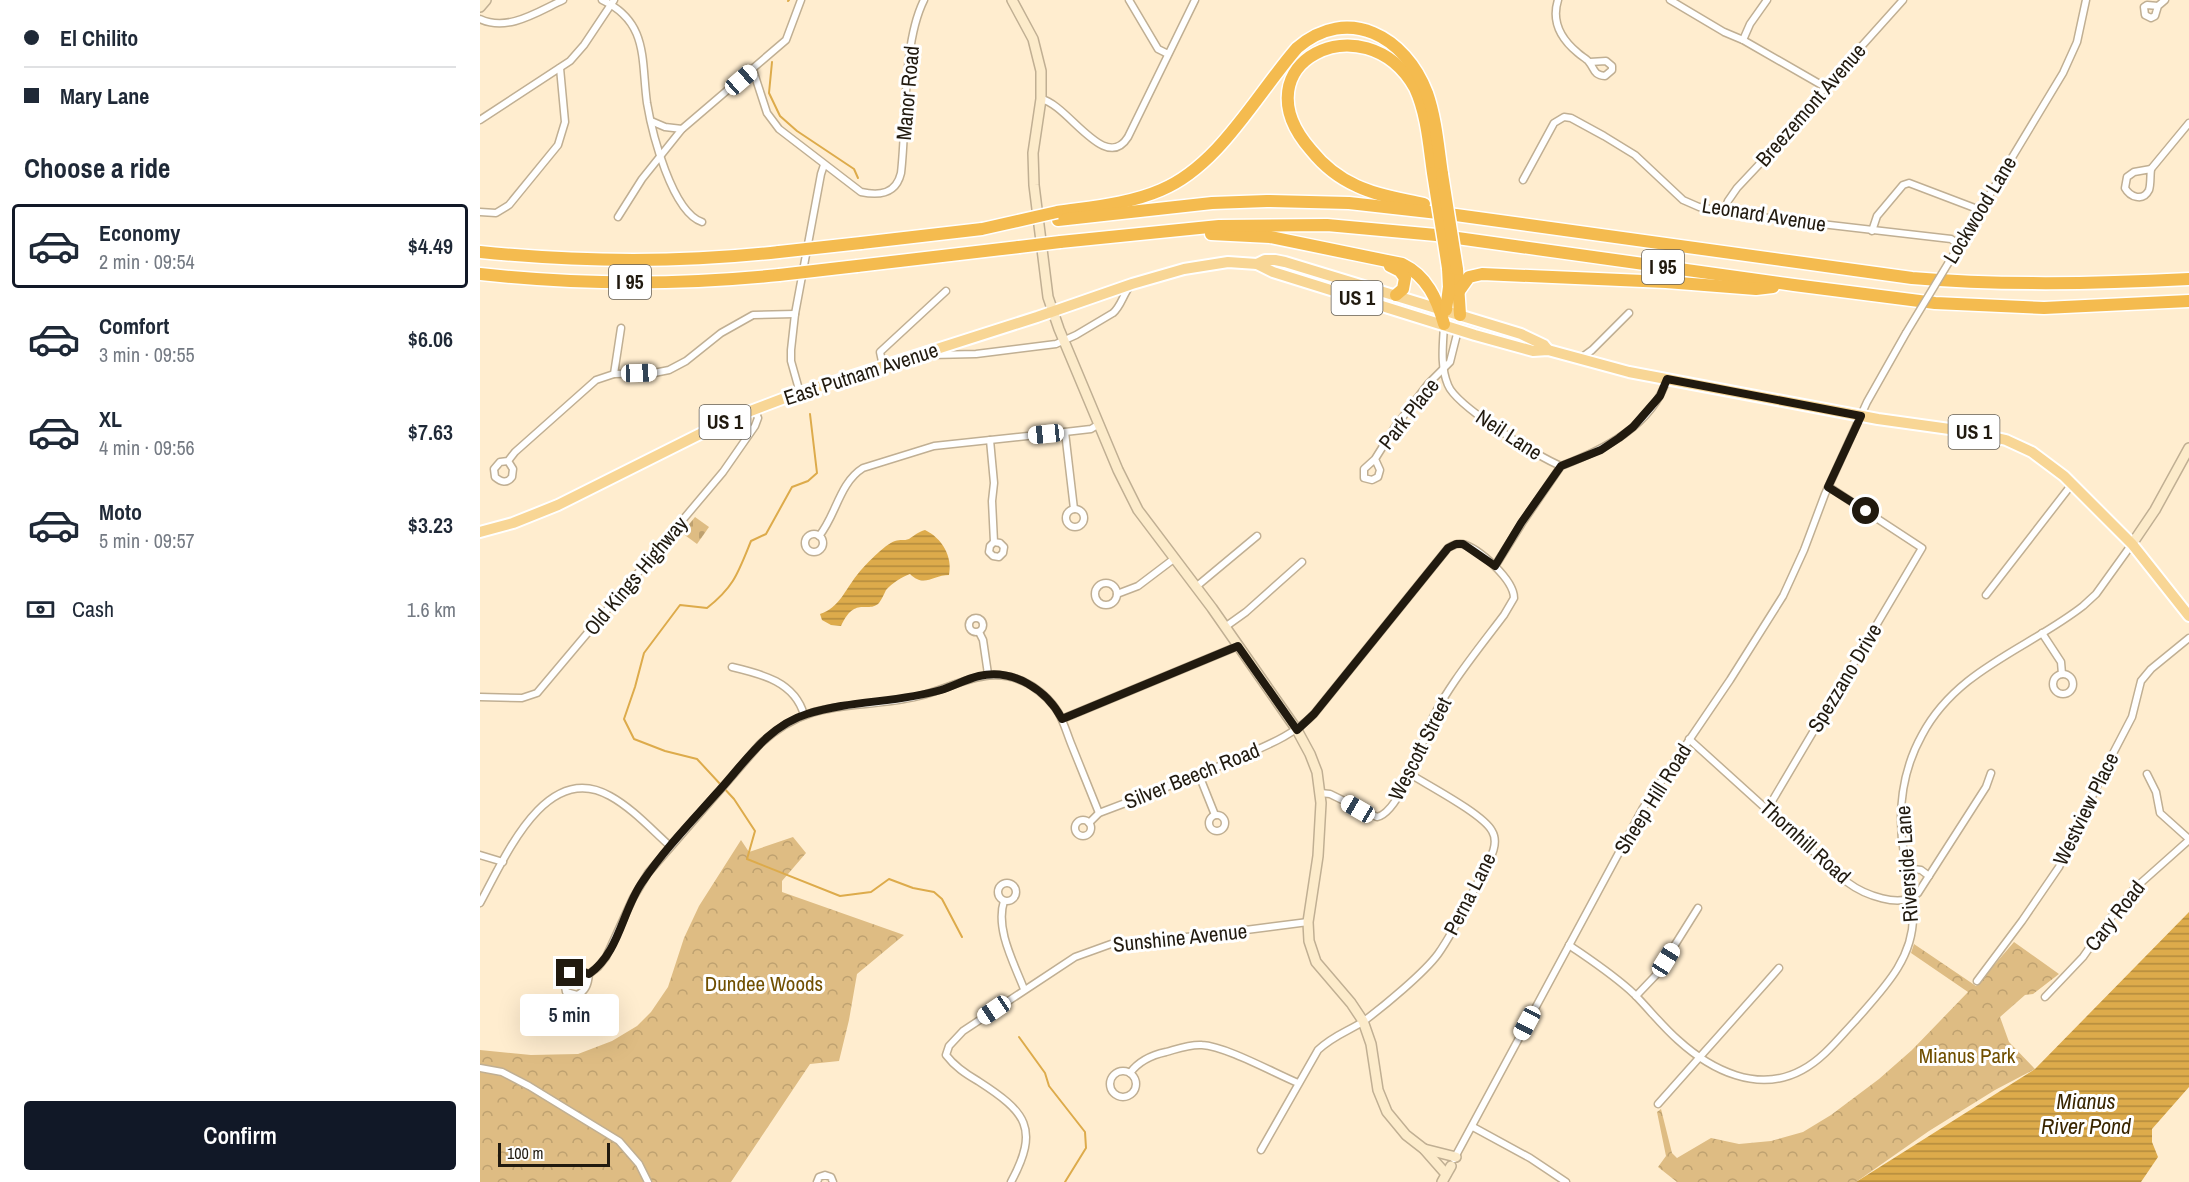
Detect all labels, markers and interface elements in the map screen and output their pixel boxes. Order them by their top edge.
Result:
text: El Chilito [60,23,138,53]
street label: Breezemont Avenue [1749,37,1872,173]
street label: Manor Road [889,44,926,141]
car [722,61,760,99]
text: Mary Lane [60,81,149,111]
text: Choose a ride [24,150,170,186]
street label: Lockwood Lane [1936,151,2023,269]
street label: Leonard Avenue [1700,190,1828,239]
text: Economy [99,218,180,248]
icon: car [27,219,81,273]
text: $4.49 [408,231,453,261]
text: 2 min · 09:54 [99,248,195,275]
road number: I 95 [1642,250,1684,284]
road number: I 95 [609,265,651,299]
road number: US 1 [1332,281,1382,315]
text: Comfort [99,311,169,341]
icon: car [27,312,81,366]
text: $6.06 [408,324,453,354]
street label: East Putnam Avenue [780,335,942,412]
text: 3 min · 09:55 [99,341,195,368]
car [621,363,657,383]
street label: Park Place [1372,372,1446,455]
street label: Neil Lane [1470,402,1548,467]
text: XL [99,404,122,434]
icon: car [27,405,81,459]
road number: US 1 [700,405,750,439]
road number: US 1 [1948,415,2000,449]
text: $7.63 [408,417,453,447]
car [1027,423,1065,445]
text: 4 min · 09:56 [99,434,195,461]
text: Moto [99,497,142,527]
route start [1852,497,1879,524]
icon: car [27,498,81,552]
text: $3.23 [408,510,453,540]
street label: Old Kings Highway [577,510,694,641]
text: 5 min · 09:57 [99,527,195,554]
icon: cash [24,593,57,626]
text: Cash [72,594,114,624]
text: 1.6 km [407,596,456,623]
street label: Spezzano Drive [1801,618,1889,738]
street label: Wescott Street [1381,692,1458,806]
street label: Silver Beech Road [1120,735,1264,816]
street label: Sheep Hill Road [1607,738,1698,860]
street label: Westview Place [2046,748,2125,870]
car [1338,792,1378,826]
street label: Thornhill Road [1754,793,1857,890]
street label: Riverside Lane [1888,805,1925,923]
street label: Perna Lane [1436,848,1503,940]
street label: Cary Road [2078,874,2151,957]
street label: Sunshine Avenue [1111,916,1248,959]
car [1649,940,1683,980]
route end [556,959,583,986]
park label: Dundee Woods [705,969,823,998]
car [974,992,1014,1028]
callout: 5 min [520,994,620,1036]
text: 5 min [548,1001,591,1028]
car [1511,1003,1543,1043]
park label: Mianus Park [1919,1041,2016,1070]
water label: Mianus River Pond [2041,1086,2132,1141]
button: Confirm [24,1101,456,1170]
scale bar [498,1140,610,1168]
text: 100 m [507,1142,543,1164]

